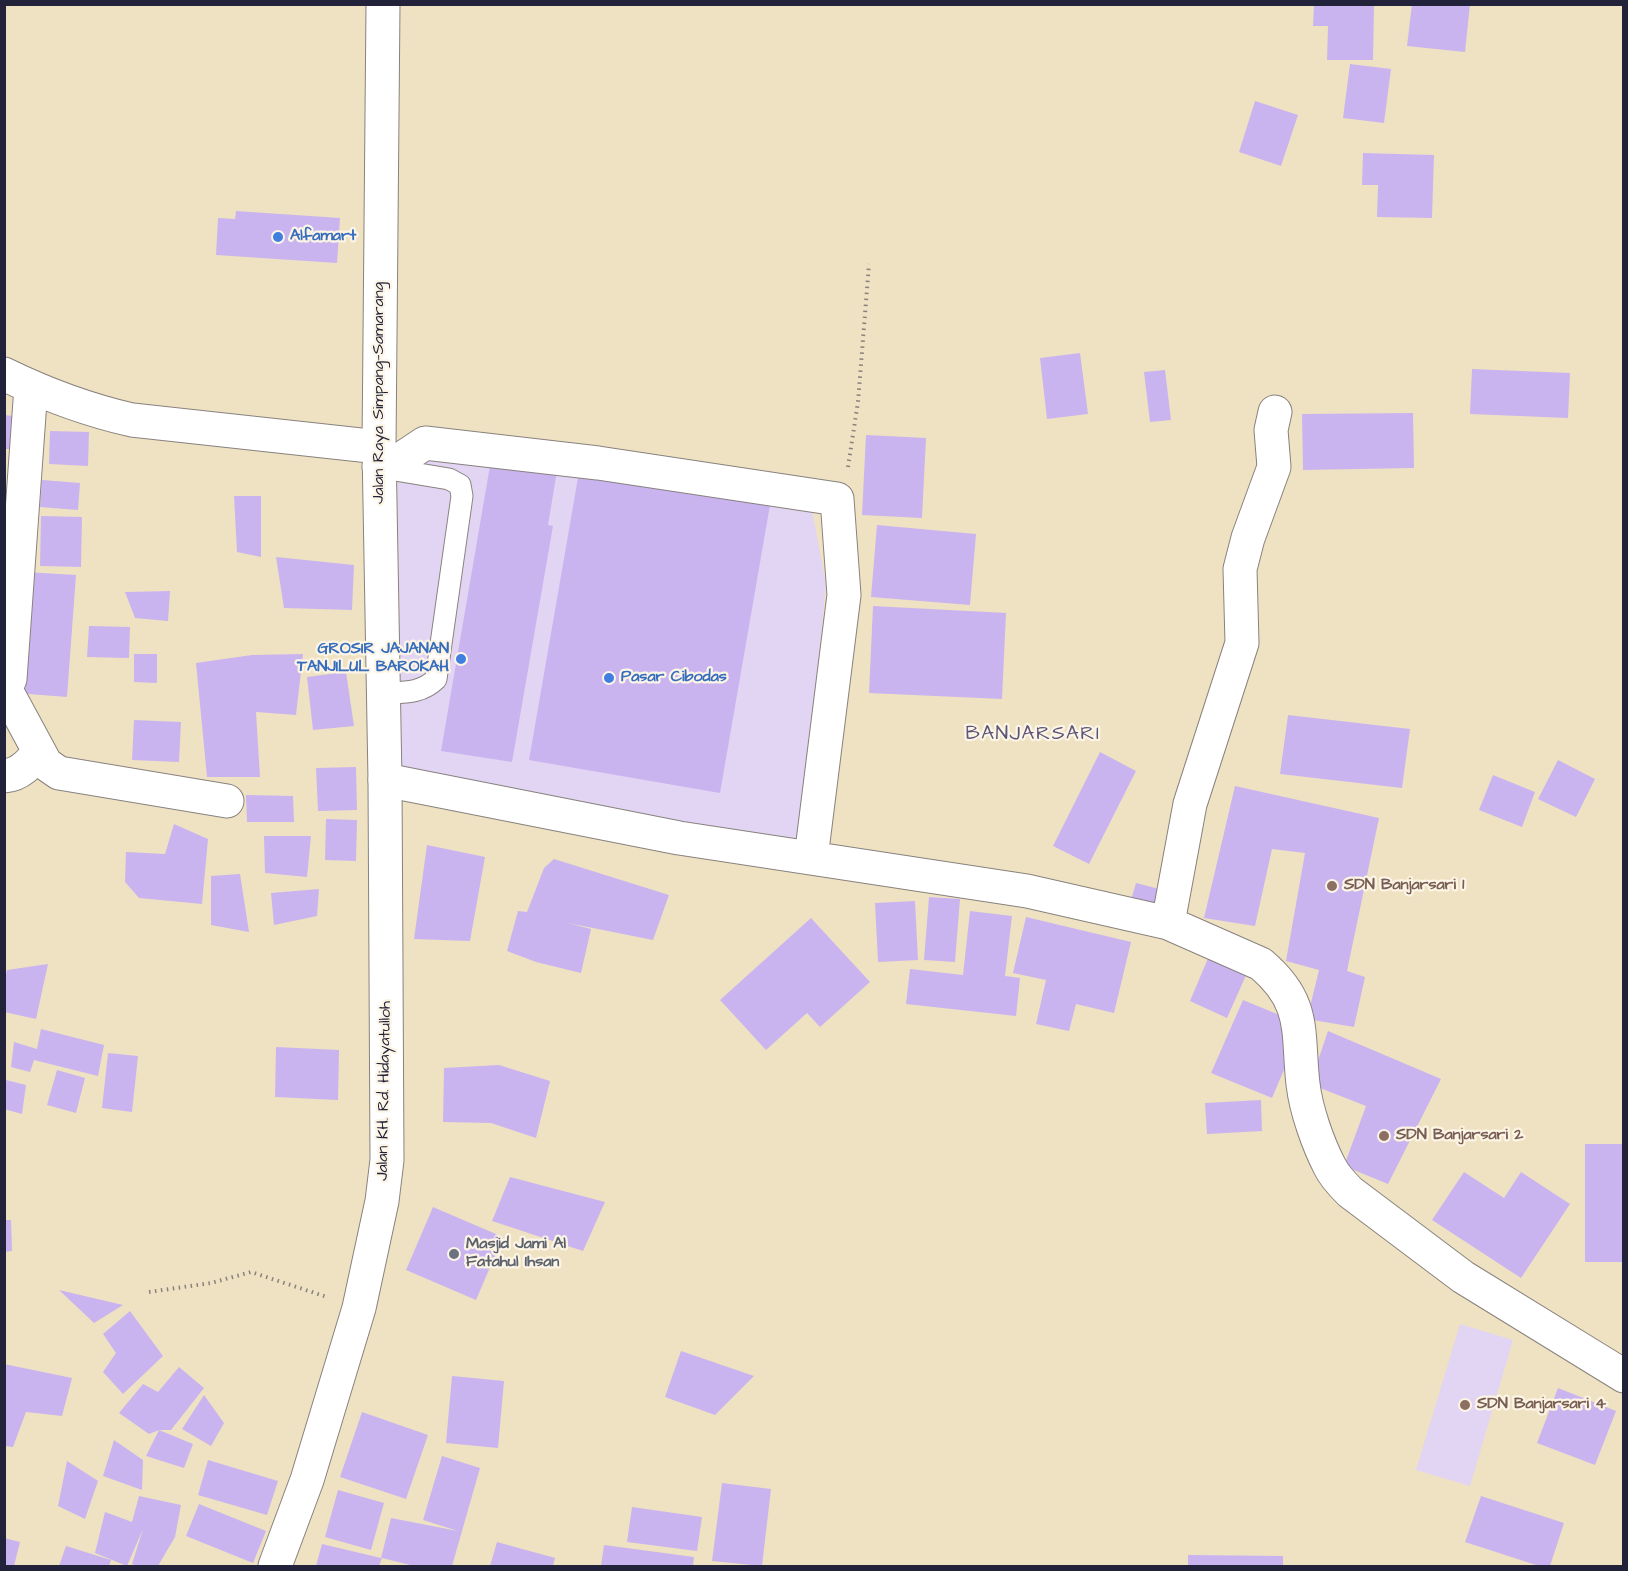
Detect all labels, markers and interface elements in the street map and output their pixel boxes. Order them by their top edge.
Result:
place label: Alfamart [290,227,356,247]
marker: Alfamart [271,230,285,244]
street label: Jalan Raya Simpang—Samarang [370,282,390,504]
place label: GROSIR JAJANAN TANJILUL BAROKAH [297,640,449,678]
marker: GROSIR JAJANAN TANJILUL BAROKAH [454,652,468,666]
place label: Pasar Cibodas [621,668,727,688]
marker: Pasar Cibodas [602,671,616,685]
district label: BANJARSARI [965,723,1101,747]
place label: SDN Banjarsari 1 [1344,876,1464,896]
marker: SDN Banjarsari 1 [1325,879,1339,893]
street label: Jalan KH. Rd. Hidayatulloh [374,1001,396,1181]
place label: SDN Banjarsari 2 [1396,1126,1523,1146]
marker: SDN Banjarsari 2 [1377,1129,1391,1143]
place label: Masjid Jami Al Fatahul Ihsan [466,1235,566,1273]
marker: Masjid Jami Al Fatahul Ihsan [447,1247,461,1261]
place label: SDN Banjarsari 4 [1477,1395,1606,1415]
marker: SDN Banjarsari 4 [1458,1398,1472,1412]

